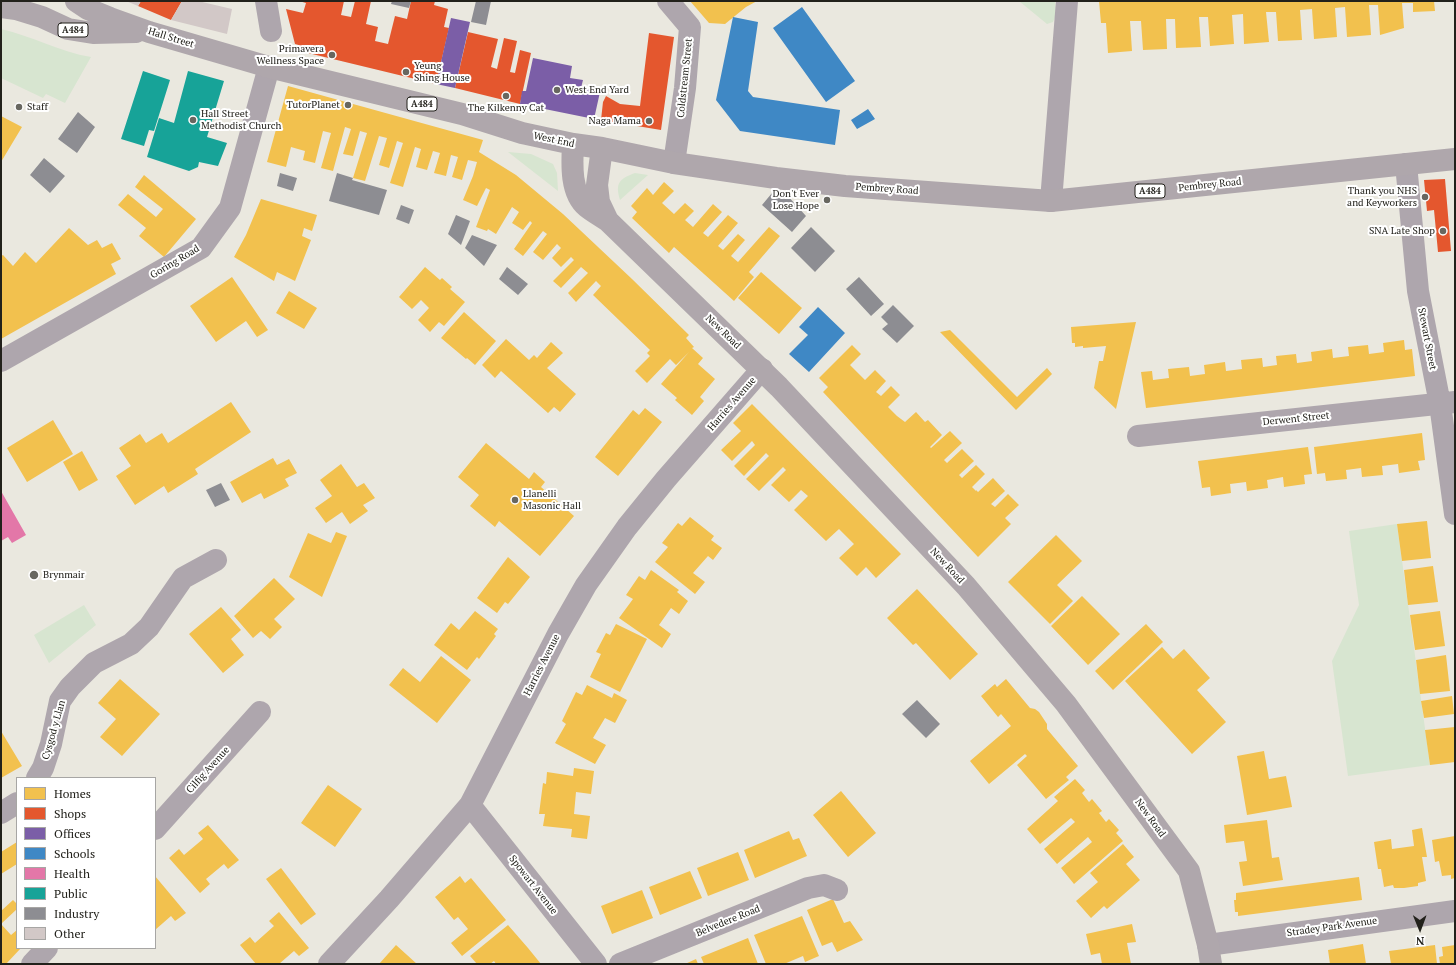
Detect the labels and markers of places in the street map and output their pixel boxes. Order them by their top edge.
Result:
place label: Primavera Wellness Space [257,43,324,66]
marker: Primavera Wellness Space [327,50,337,60]
place label: Yeung Shing House [414,60,470,84]
marker: Yeung Shing House [401,67,411,77]
place label: West End Yard [565,84,629,96]
marker: West End Yard [552,85,562,95]
marker: The Kilkenny Cat [501,91,511,101]
place label: TutorPlanet [287,99,340,111]
marker: TutorPlanet [343,100,353,110]
place label: Staff [27,101,48,113]
marker: Staff [14,102,24,112]
place label: The Kilkenny Cat [468,102,544,114]
place label: Hall Street Methodist Church [201,108,281,132]
marker: Hall Street Methodist Church [188,115,198,125]
place label: Naga Mama [588,115,641,127]
marker: Naga Mama [644,116,654,126]
place label: Thank you NHS and Keyworkers [1347,185,1417,208]
place label: Don't Ever Lose Hope [773,188,819,212]
marker: Thank you NHS and Keyworkers [1420,192,1430,202]
marker: Don't Ever Lose Hope [822,195,832,205]
place label: SNA Late Shop [1369,225,1435,237]
marker: SNA Late Shop [1438,226,1448,236]
place label: Llanelli Masonic Hall [523,488,581,512]
marker: Llanelli Masonic Hall [510,495,520,505]
marker: Brynmair [28,569,40,581]
place label: Brynmair [43,569,85,581]

